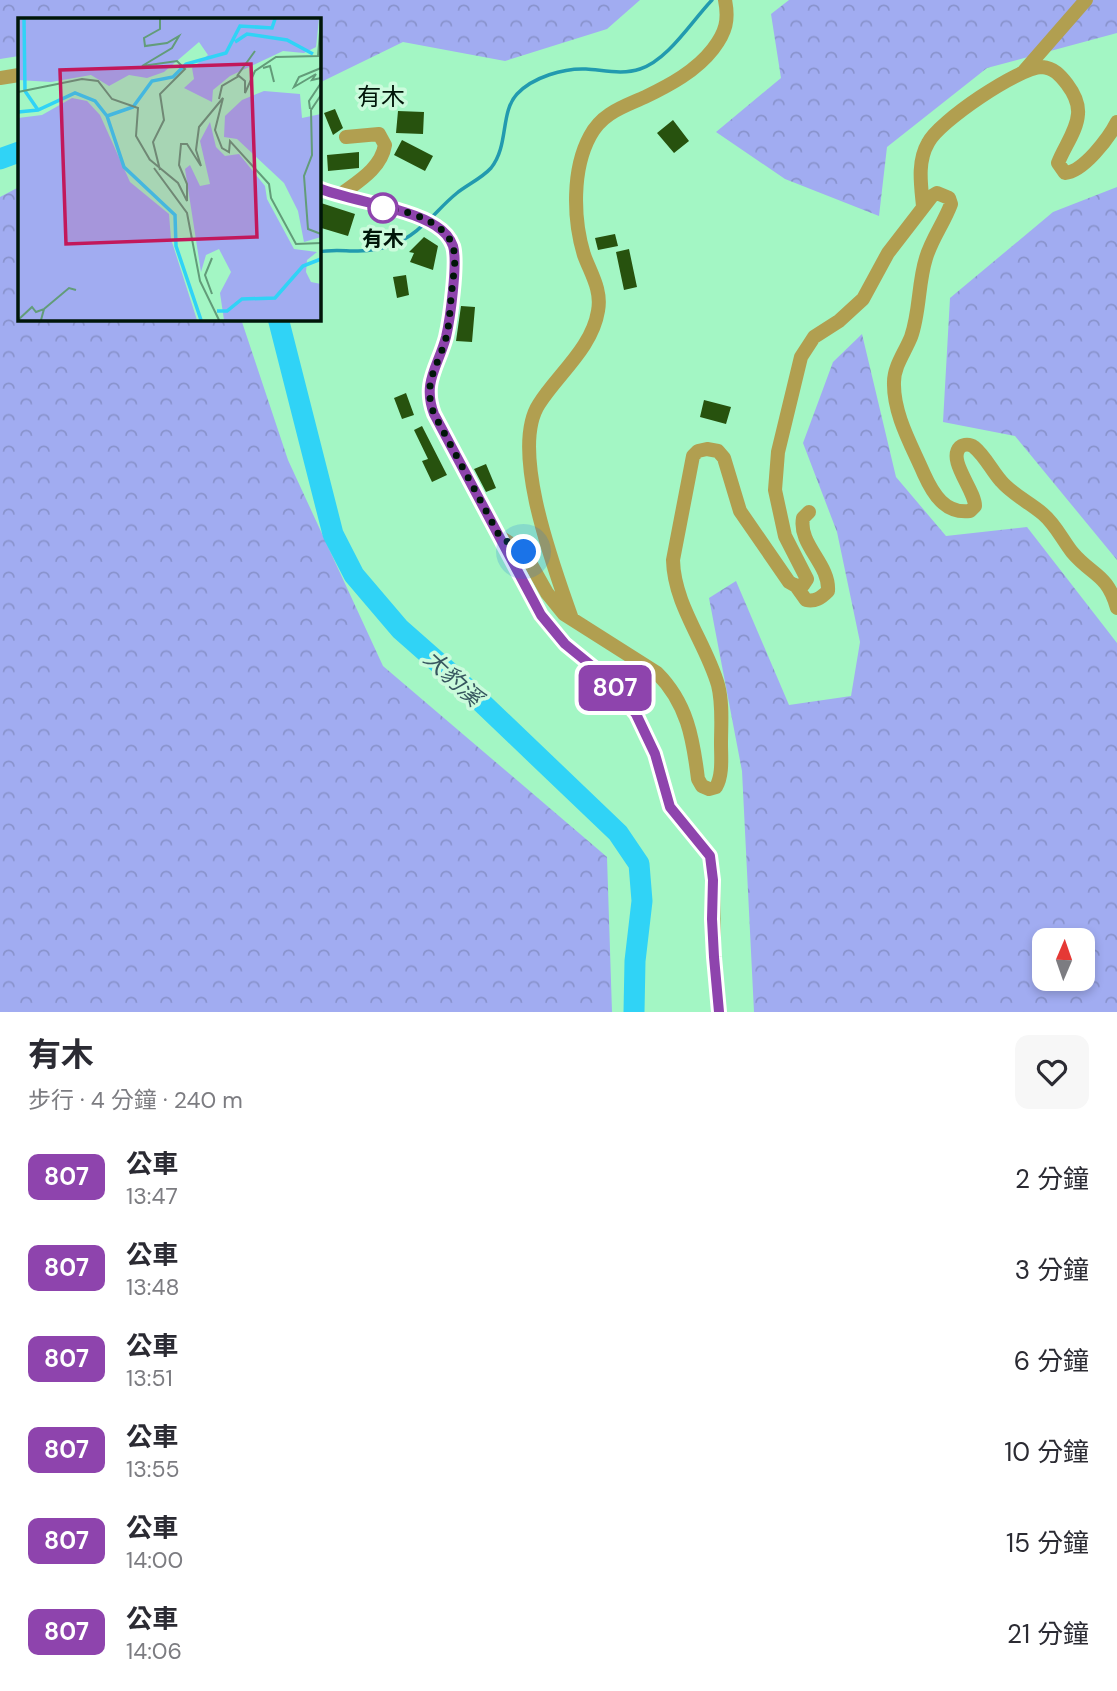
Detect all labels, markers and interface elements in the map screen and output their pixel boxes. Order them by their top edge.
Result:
inset map [18,18,320,320]
district label: 有木 [357,81,405,112]
marker: 有木 [368,193,398,223]
place label: 有木 [362,225,404,253]
your location [506,534,541,569]
water label: 大豹溪 [418,644,491,715]
line badge: 807 [575,665,655,711]
text: 807 [593,672,637,703]
north arrow [1032,928,1096,990]
map controls [1032,928,1095,991]
text: 有木 [28,1033,94,1076]
button: heart [1015,1035,1089,1109]
text: 步行 · 4 分鐘 · 240 m [28,1085,243,1115]
text: 公車 [126,1147,178,1181]
text: 807 [44,1161,89,1192]
text: 2 分鐘 [1015,1162,1089,1196]
text: 13:47 [126,1181,178,1211]
text: 公車 [126,1238,178,1272]
text: 807 [44,1252,89,1283]
text: 3 分鐘 [1015,1253,1089,1287]
text: 13:48 [126,1272,179,1302]
text: 公車 [126,1329,178,1363]
text: 807 [44,1343,89,1374]
text: 6 分鐘 [1014,1344,1089,1378]
text: 13:51 [126,1363,173,1393]
text: 公車 [126,1420,178,1454]
text: 807 [44,1434,89,1465]
text: 10 分鐘 [1004,1435,1089,1469]
text: 13:55 [126,1454,179,1484]
text: 公車 [126,1511,178,1545]
text: 807 [44,1525,89,1556]
text: 15 分鐘 [1006,1526,1089,1560]
text: 14:00 [126,1545,183,1575]
text: 公車 [126,1602,178,1636]
text: 807 [44,1616,89,1647]
text: 21 分鐘 [1007,1617,1089,1651]
text: 14:06 [126,1636,182,1666]

